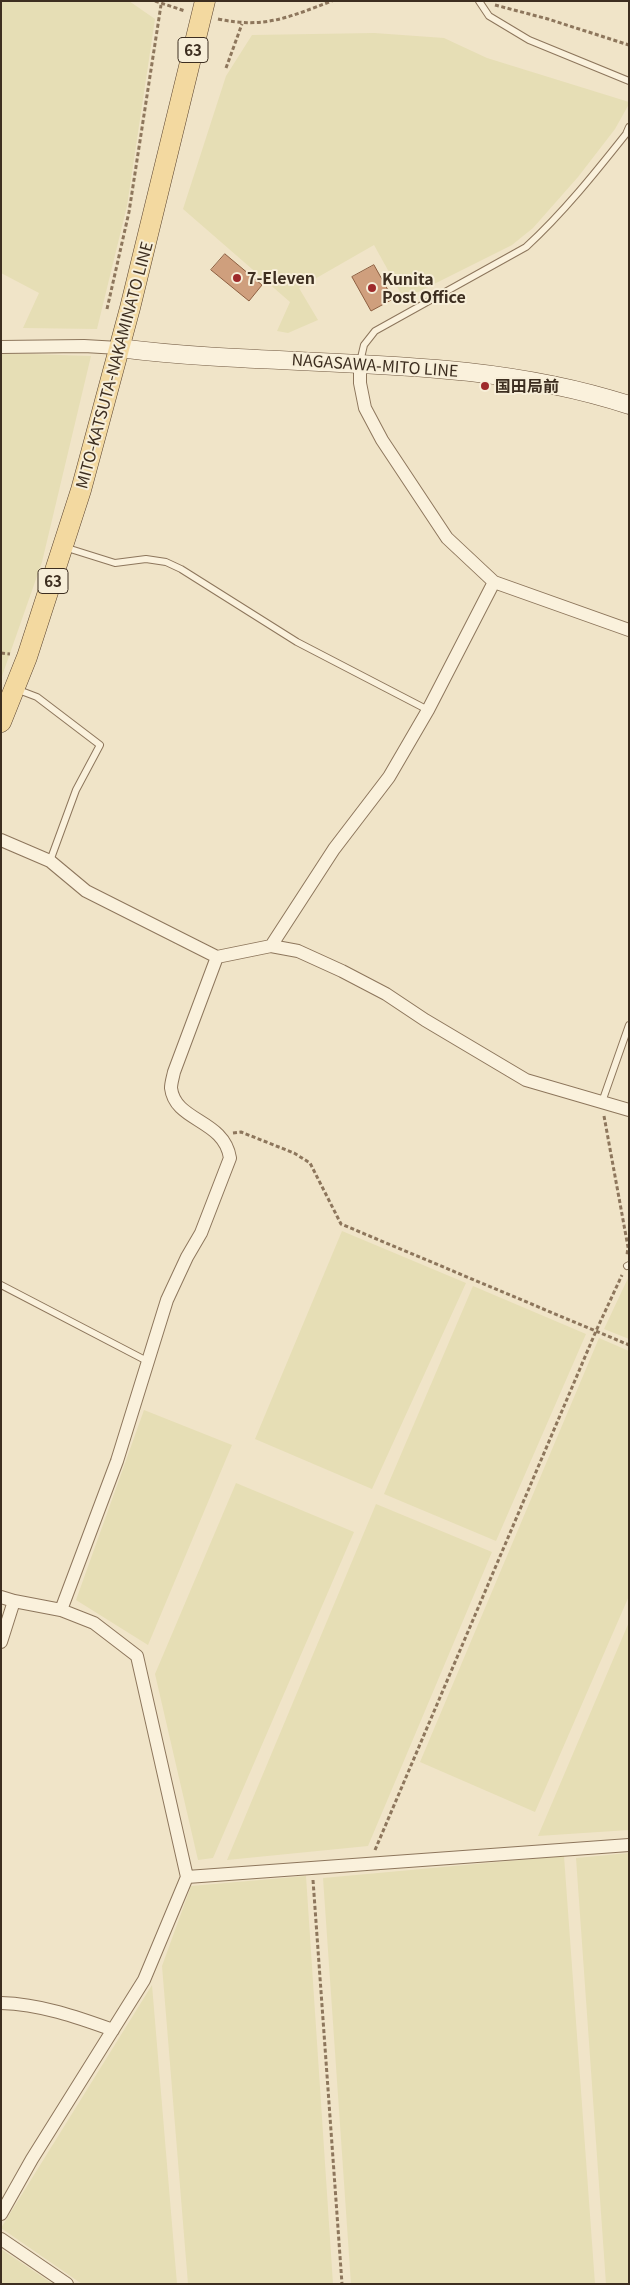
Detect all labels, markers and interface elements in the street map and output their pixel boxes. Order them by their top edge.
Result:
road number: 63 [178,38,208,62]
street label: MITO-KATSUTA-NAKAMINATO LINE [72,239,156,491]
place label: 7-Eleven [247,268,315,288]
place label: Kunita Post Office [382,269,466,307]
marker: 7-Eleven [231,272,243,284]
marker: Kunita Post Office [366,282,378,294]
street label: NAGASAWA-MITO LINE [291,350,459,380]
place label: 国田局前 [495,376,559,396]
marker: 国田局前 [479,380,491,392]
road number: 63 [38,568,68,594]

